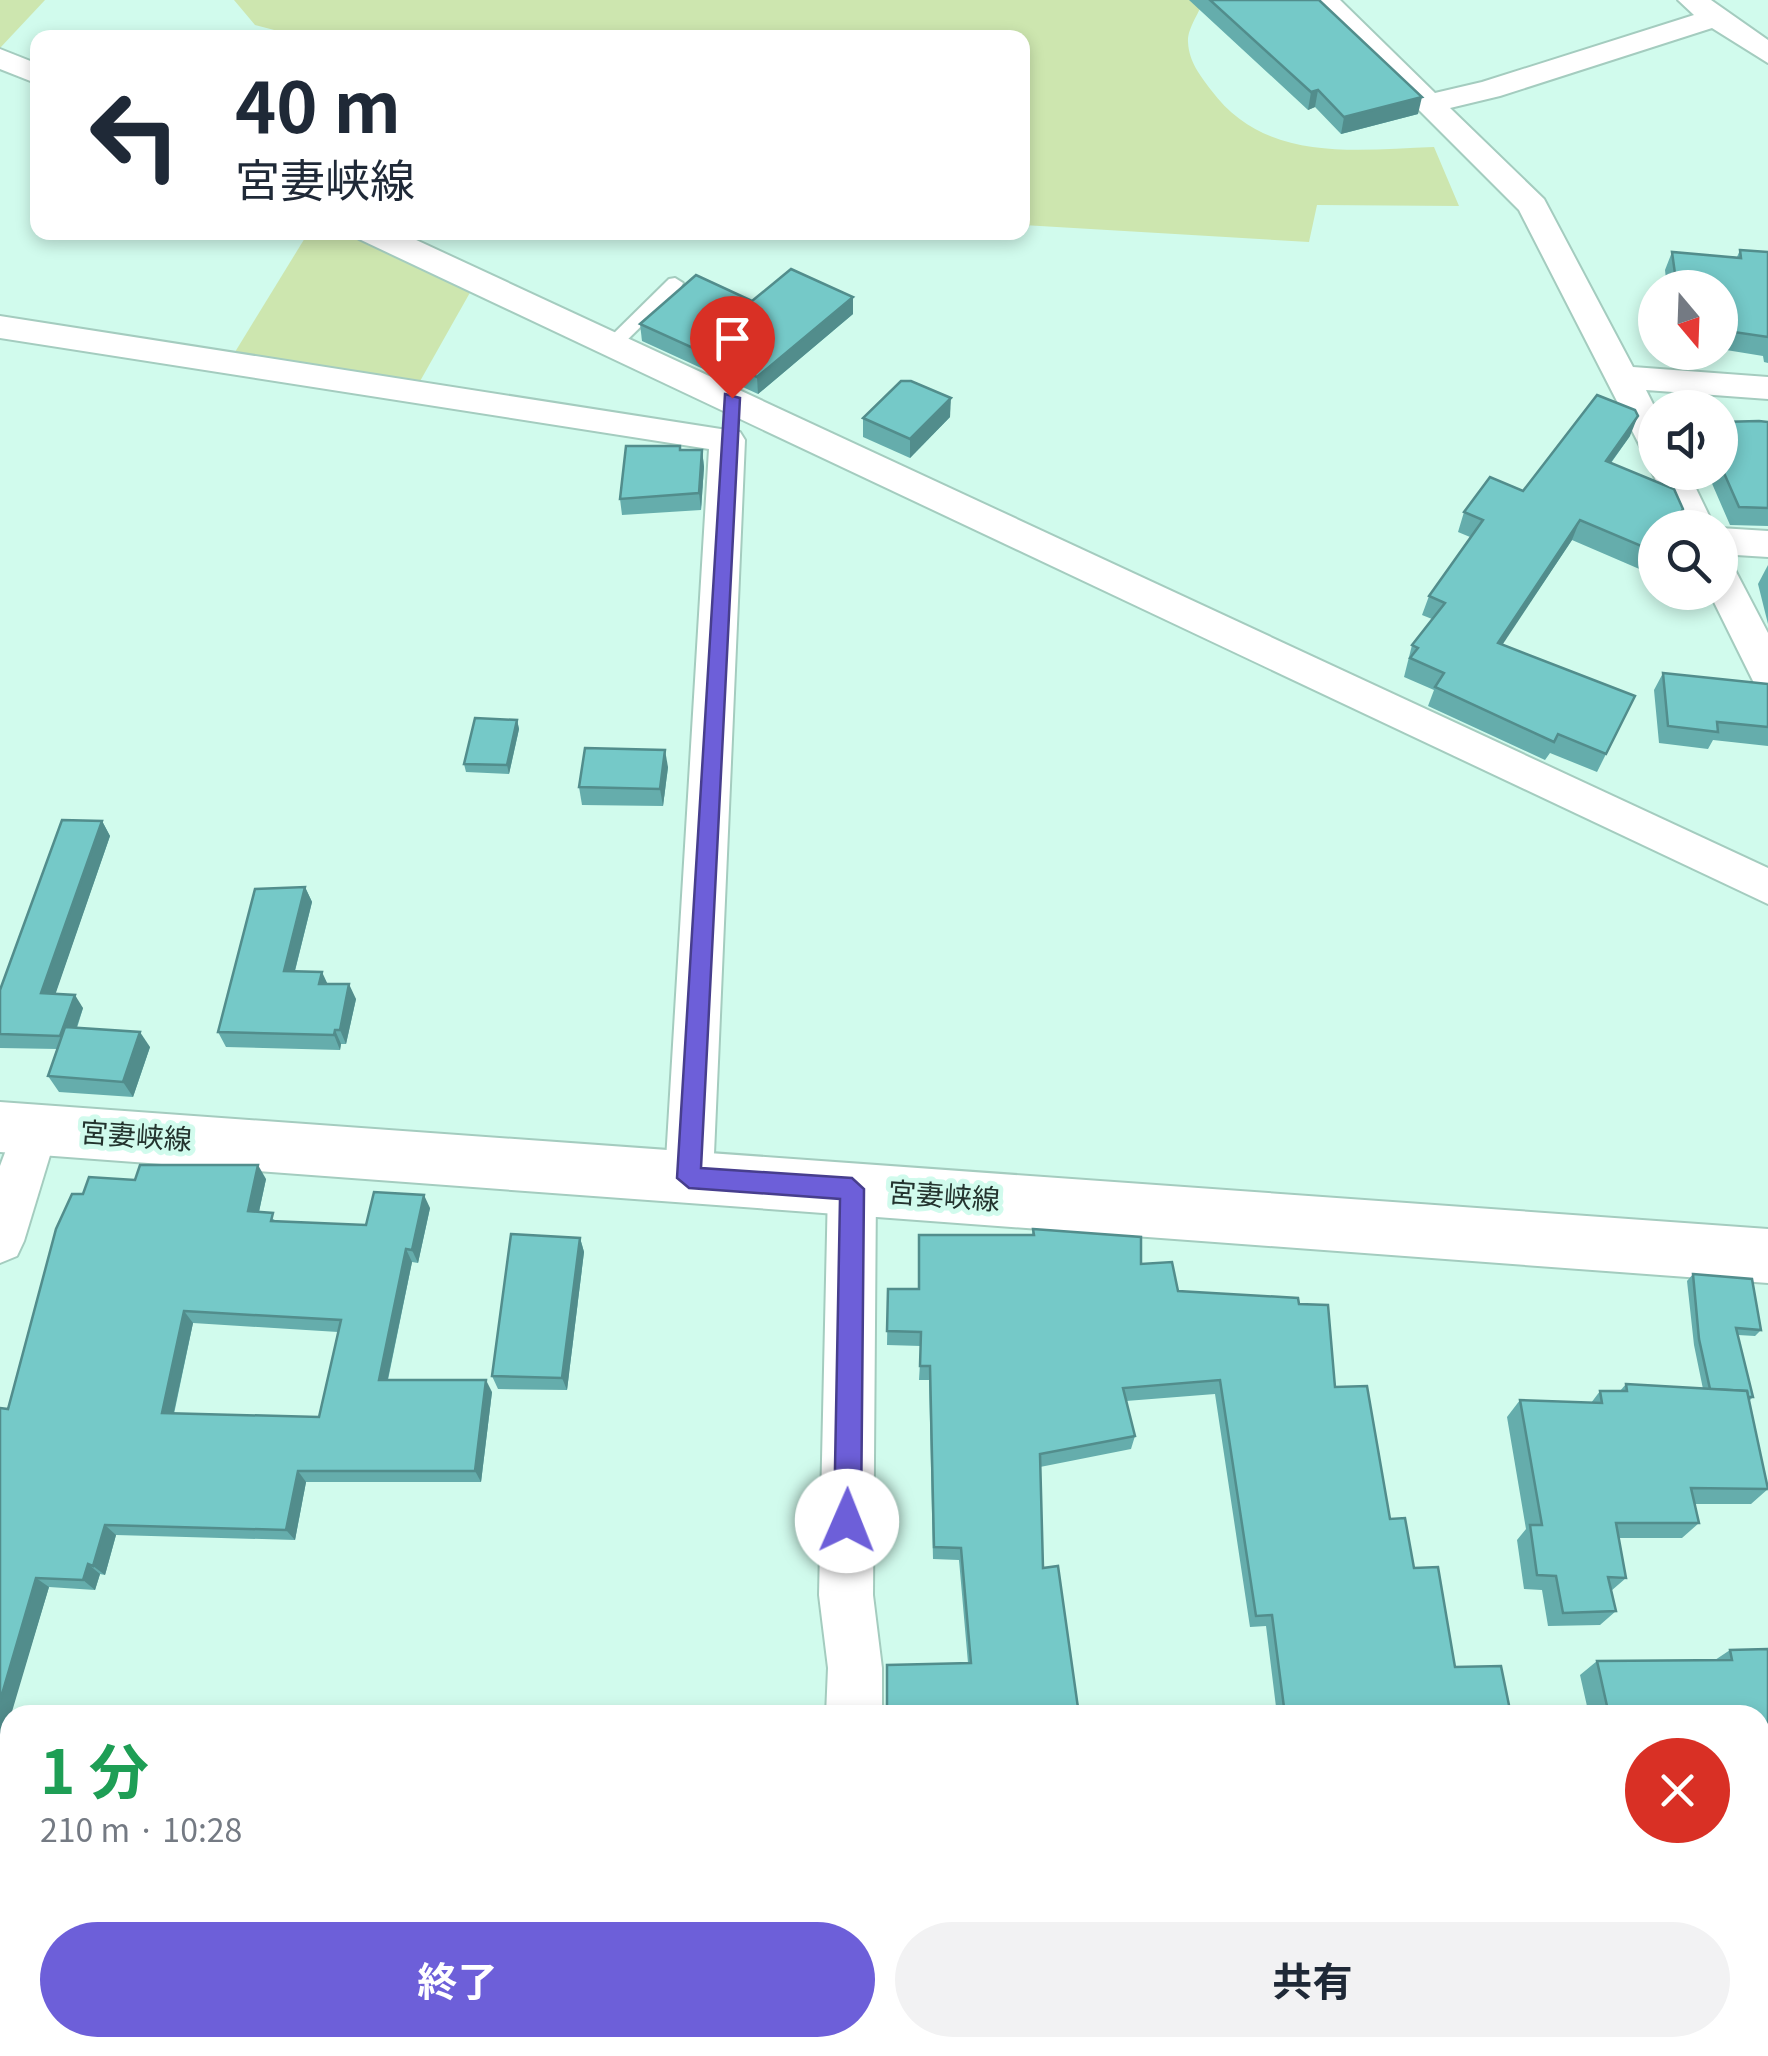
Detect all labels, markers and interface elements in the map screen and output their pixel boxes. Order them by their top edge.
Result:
text: 40 m [235,52,401,153]
icon: left [70,70,200,200]
text: 宮妻峡線 [235,145,415,210]
north arrow [1638,270,1738,370]
map controls [1638,270,1738,610]
pin [690,296,775,399]
icon: arrive [705,311,760,366]
button: sound [1638,390,1738,490]
button: search [1638,510,1738,610]
street label: 宮妻峡線 [79,1110,193,1158]
street label: 宮妻峡線 [887,1170,1001,1218]
position arrow [795,1469,899,1573]
text: 1 分 [40,1724,149,1811]
button: close [1625,1738,1730,1843]
text: 210 m · 10:28 [40,1805,242,1851]
button: 終了 [40,1922,875,2037]
button: 共有 [895,1922,1730,2037]

